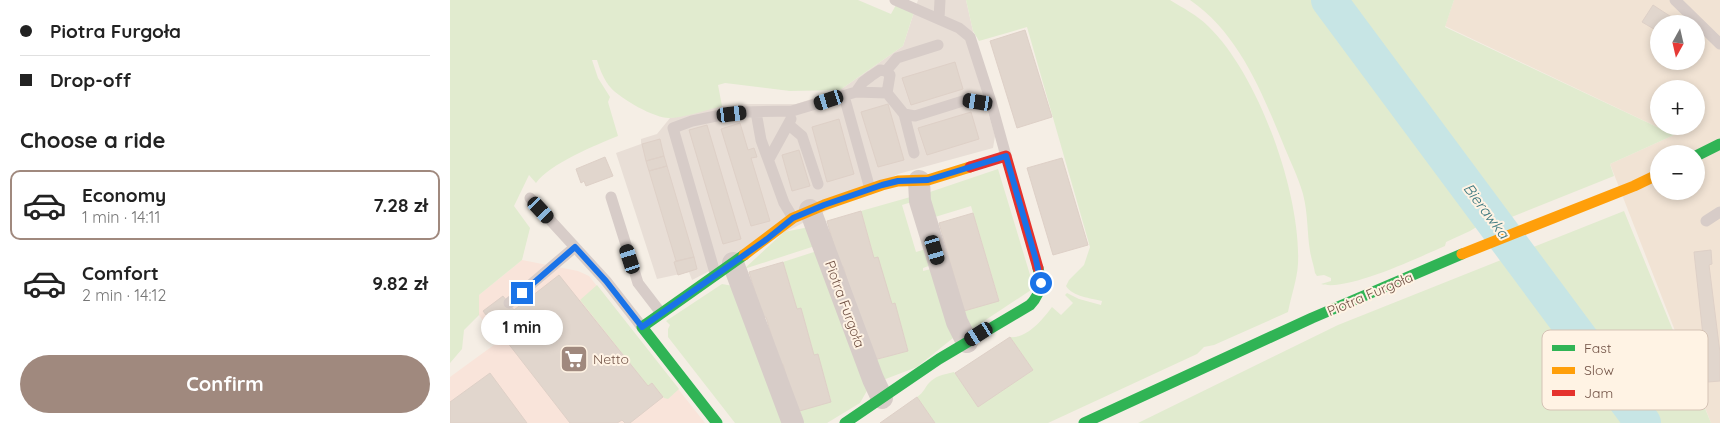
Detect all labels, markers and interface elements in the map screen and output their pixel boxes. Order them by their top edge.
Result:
north arrow [1650,15,1705,70]
map controls [1650,15,1705,200]
text: Piotra Furgoła [50,19,181,43]
text: Drop-off [50,68,131,92]
button: + [1650,80,1705,135]
car [812,88,845,112]
car [962,92,993,112]
car [716,105,747,123]
text: Choose a ride [20,126,165,154]
button: − [1650,145,1705,200]
water label: Bierawka [1459,179,1514,243]
icon: car [22,183,67,228]
text: Economy [82,183,166,207]
text: 7.28 zł [373,193,428,217]
car [525,194,556,226]
text: 1 min · 14:11 [82,207,160,227]
car [923,233,946,267]
car [618,242,641,276]
street label: Piotra Furgoła [821,258,869,350]
icon: car [22,261,67,306]
text: Comfort [82,261,159,285]
street label: Piotra Furgoła [1324,268,1416,320]
text: 9.82 zł [372,271,428,295]
route start [1030,272,1052,294]
route end [511,282,533,304]
text: 2 min · 14:12 [82,285,166,305]
callout: 1 min [481,310,563,346]
text: 1 min [503,317,541,337]
car [962,320,995,348]
legend [1542,330,1708,410]
text: Fast [1584,339,1612,357]
supermarket icon: Netto [559,344,589,374]
place label: Netto [593,350,629,368]
button: Confirm [20,355,430,413]
text: Slow [1584,361,1614,379]
text: Jam [1584,384,1613,402]

